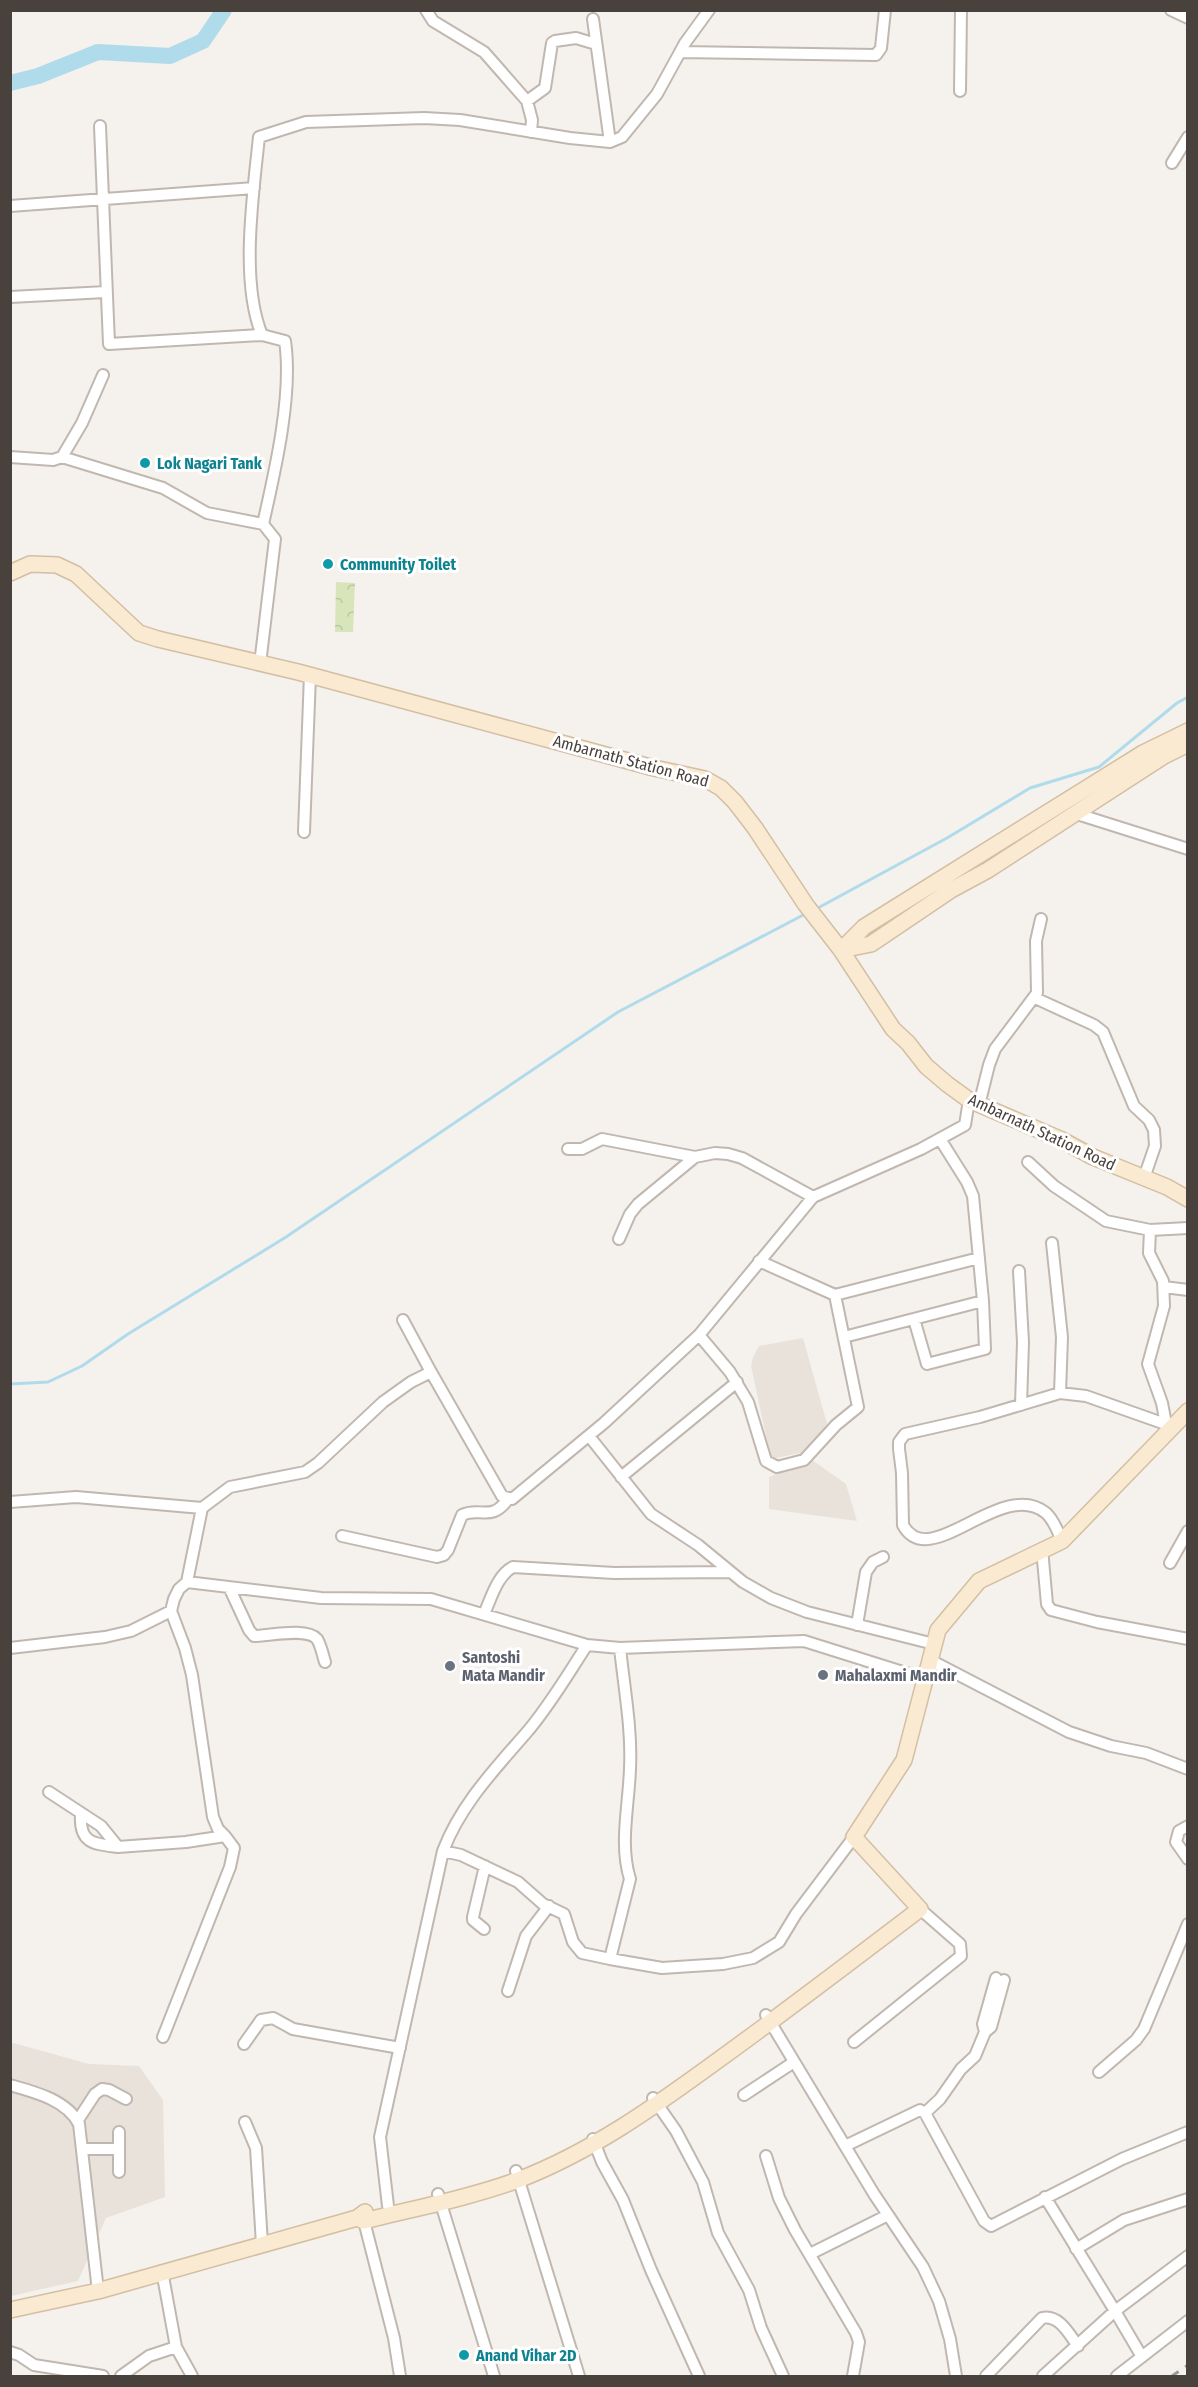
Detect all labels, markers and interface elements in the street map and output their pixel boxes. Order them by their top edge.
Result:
place label: Lok Nagari Tank [157,454,263,473]
marker: Lok Nagari Tank [138,456,152,470]
place label: Community Toilet [340,555,456,574]
marker: Community Toilet [321,557,335,571]
street label: Ambarnath Station Road [551,731,711,791]
street label: Ambarnath Station Road [965,1090,1119,1174]
place label: Santoshi Mata Mandir [462,1648,545,1685]
marker: Santoshi Mata Mandir [443,1659,457,1673]
place label: Mahalaxmi Mandir [835,1666,957,1685]
marker: Mahalaxmi Mandir [816,1668,830,1682]
place label: Anand Vihar 2D [475,2346,577,2365]
marker: Anand Vihar 2D [457,2348,471,2362]

